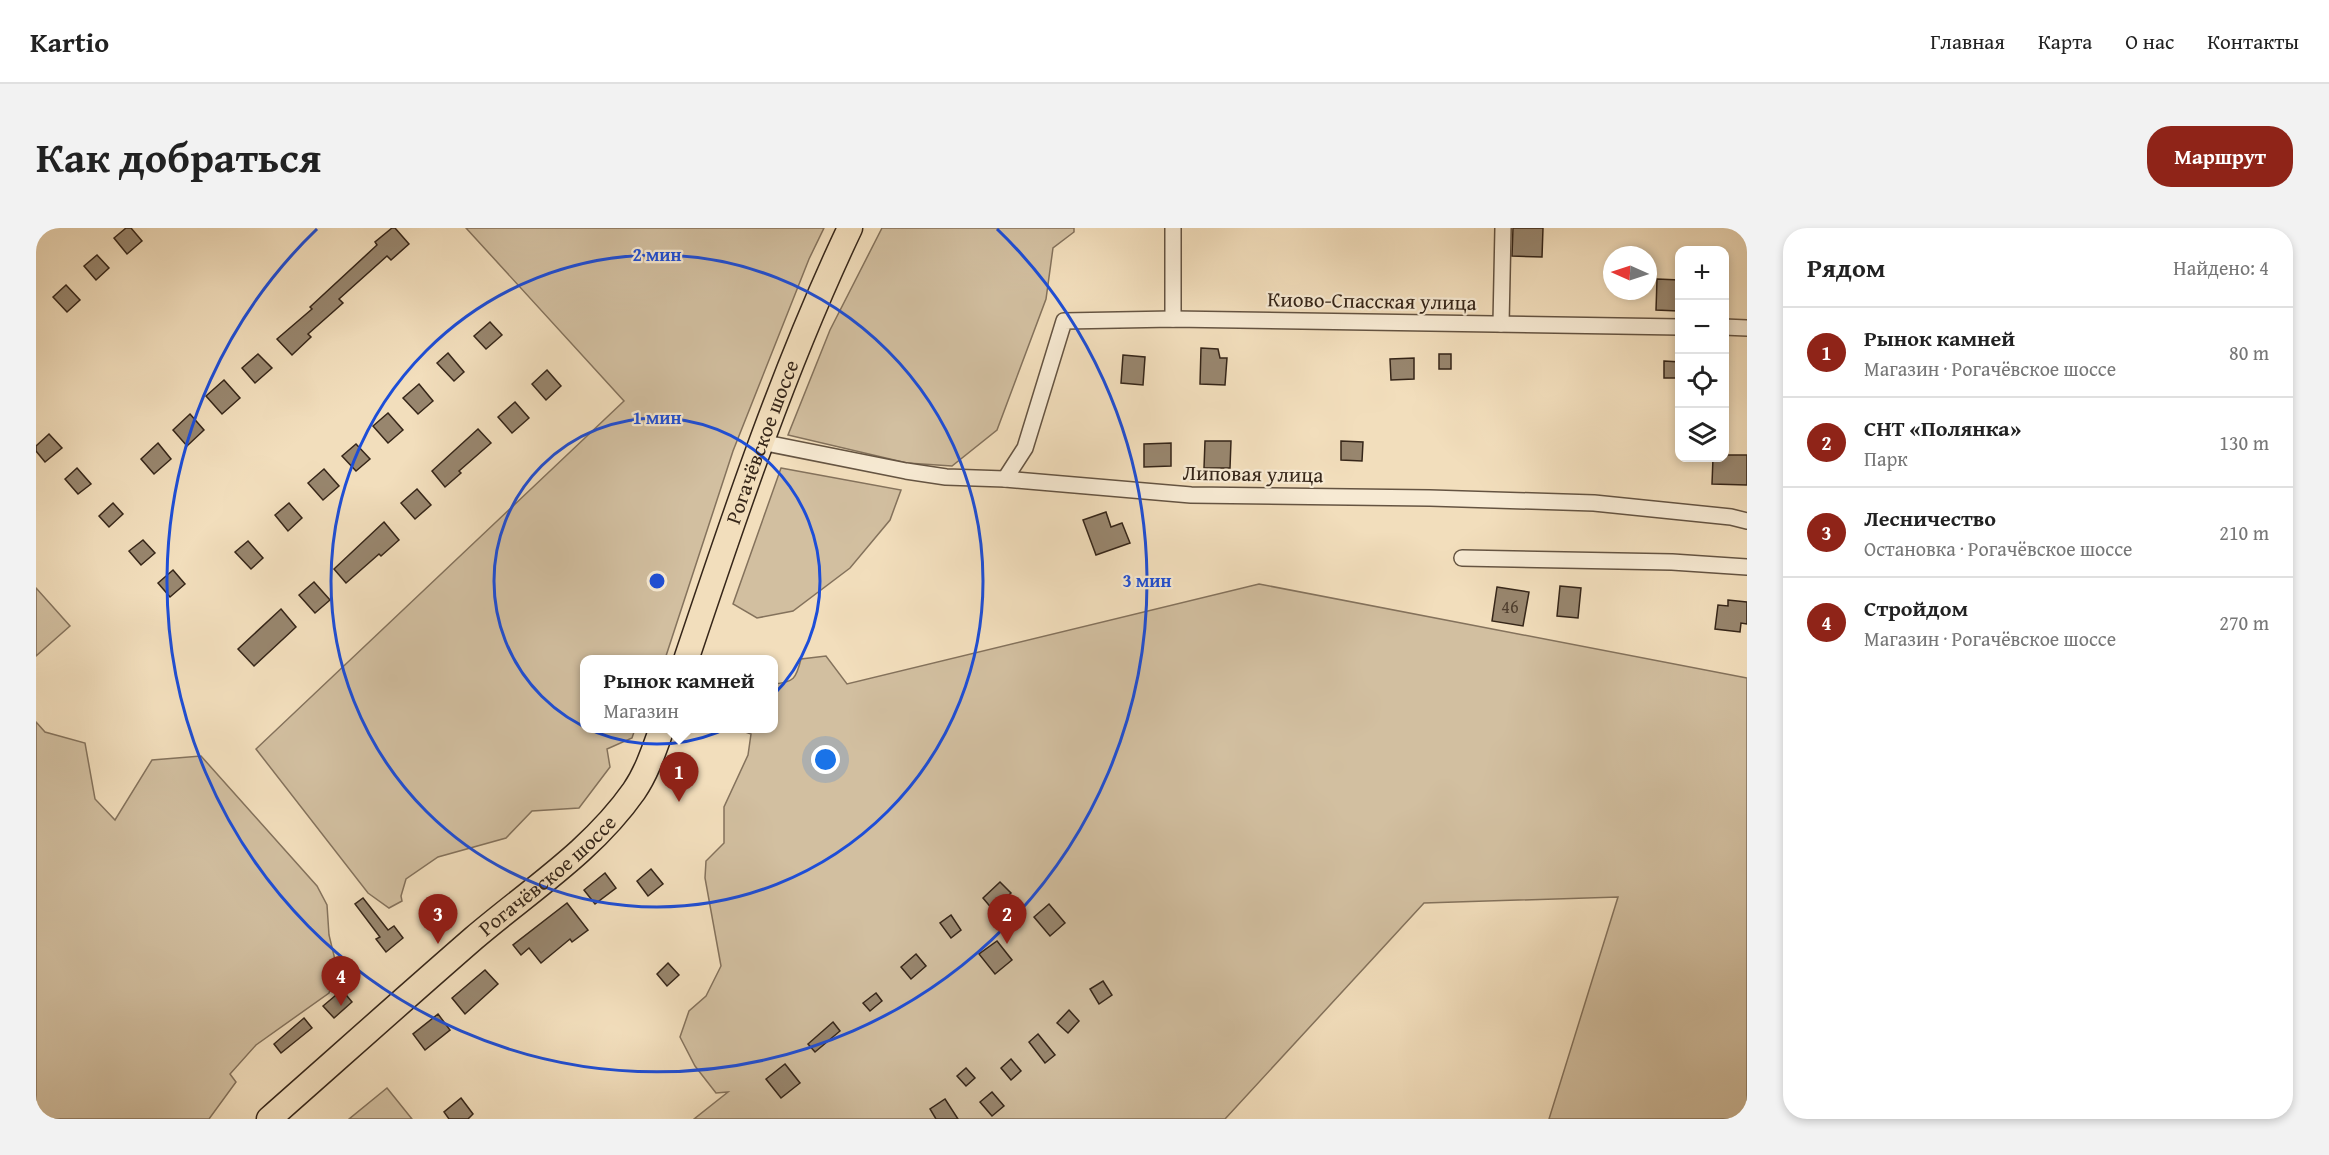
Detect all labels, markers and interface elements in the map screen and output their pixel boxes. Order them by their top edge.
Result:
text: Kartio [30,21,109,62]
text: Главная [1930,26,2005,57]
text: Карта [2038,26,2092,57]
text: О нас [2125,26,2174,57]
text: Контакты [2207,26,2299,57]
text: Как добраться [36,126,321,187]
button: Маршрут [2147,126,2293,187]
text: 2 мин [632,241,682,268]
north arrow [1603,246,1657,300]
map controls [1675,246,1729,462]
button: + [1675,246,1729,300]
text: Рядом [1807,248,1885,287]
text: Найдено: 4 [2173,253,2269,282]
street label: Киово-Спасская улица [1267,283,1477,318]
button: − [1675,300,1729,354]
text: Рынок камней [1864,322,2015,354]
text: 1 [1821,338,1832,367]
text: 80 m [2229,338,2269,367]
button: locate [1675,354,1729,408]
text: Магазин · Рогачёвское шоссе [1864,354,2116,383]
street label: Рогачёвское шоссе [717,355,806,528]
text: 1 мин [632,404,682,431]
button: layers [1675,408,1729,462]
text: СНТ «Полянка» [1864,412,2021,444]
text: 2 [1821,428,1832,457]
text: 130 m [2219,428,2269,457]
text: Парк [1864,444,1908,473]
street label: Липовая улица [1182,457,1324,490]
text: Лесничество [1864,502,1996,534]
text: 3 [1821,518,1832,547]
text: 210 m [2219,518,2269,547]
text: Остановка · Рогачёвское шоссе [1864,534,2132,563]
text: 3 мин [1122,567,1172,594]
centre of rings [647,571,667,591]
text: Стройдом [1864,592,1968,624]
house number: 46 [1501,593,1519,620]
text: 4 [1821,608,1832,637]
text: 270 m [2219,608,2269,637]
text: Магазин · Рогачёвское шоссе [1864,624,2116,653]
popup [580,655,778,733]
text: Рынок камней [603,664,755,696]
text: Магазин [603,696,679,725]
your location [811,745,840,774]
pin: 1 [660,752,698,802]
street label: Рогачёвское шоссе [471,808,623,943]
pin: 3 [418,894,458,944]
pin: 2 [988,894,1026,944]
pin: 4 [322,956,360,1006]

